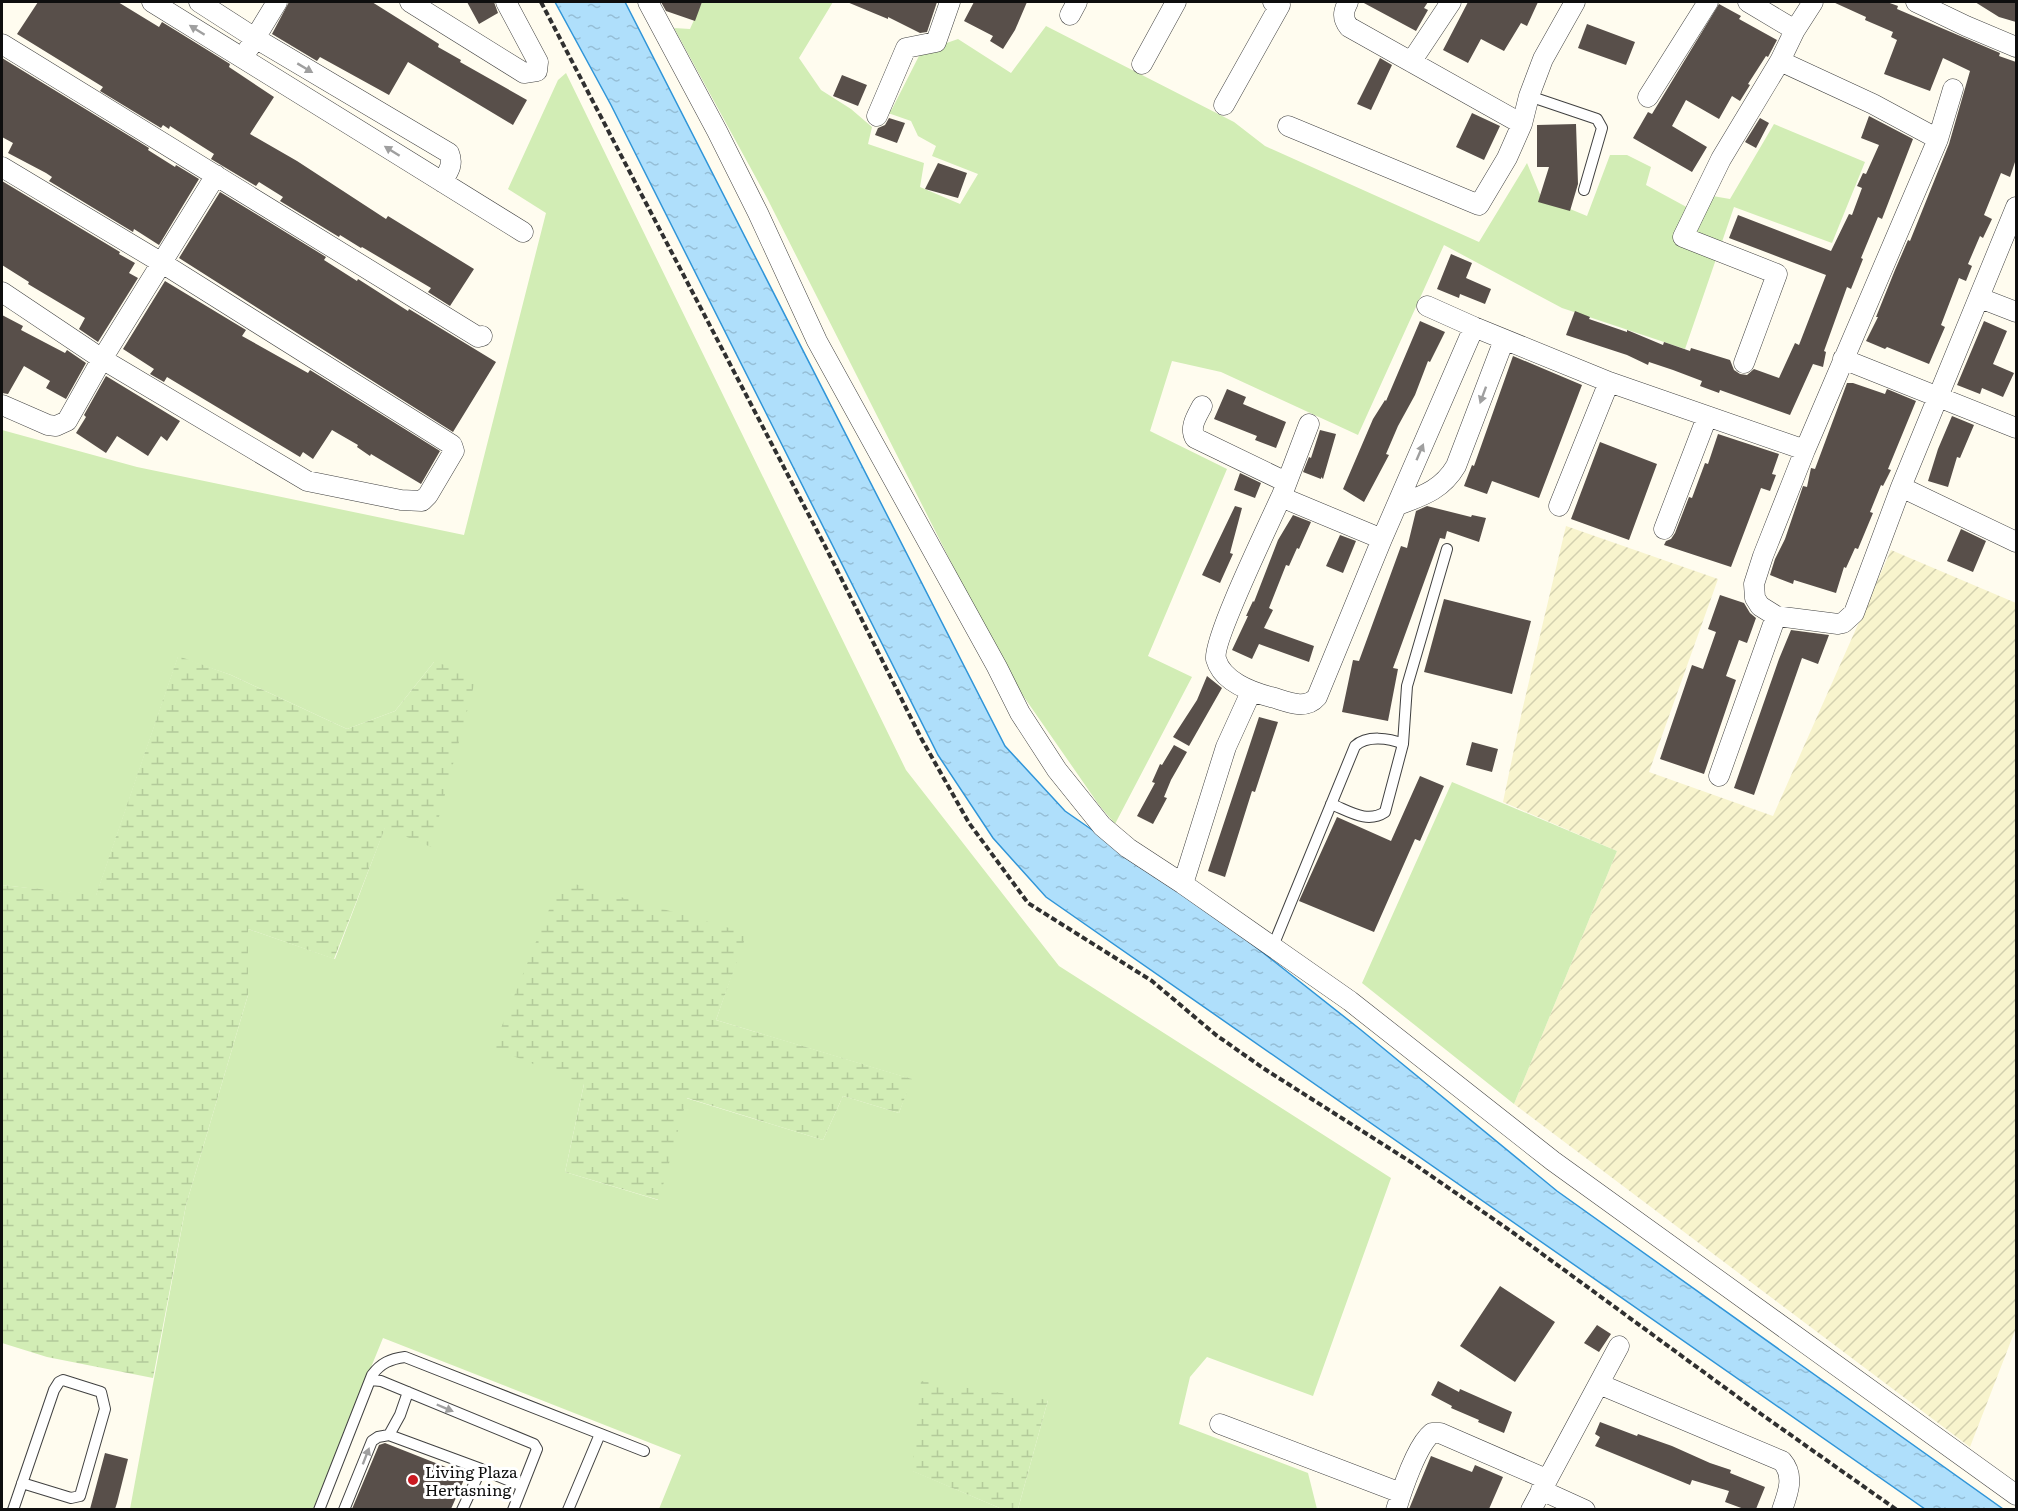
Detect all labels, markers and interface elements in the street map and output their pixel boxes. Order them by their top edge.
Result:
one-way arrow [189,25,205,36]
one-way arrow [297,62,314,72]
one-way arrow [384,146,400,157]
one-way arrow [1477,386,1487,404]
one-way arrow [1415,442,1425,460]
one-way arrow [436,1403,454,1413]
one-way arrow [362,1446,372,1464]
place label: Living Plaza Hertasning [425,1459,518,1501]
marker: Living Plaza Hertasning [406,1473,420,1487]

